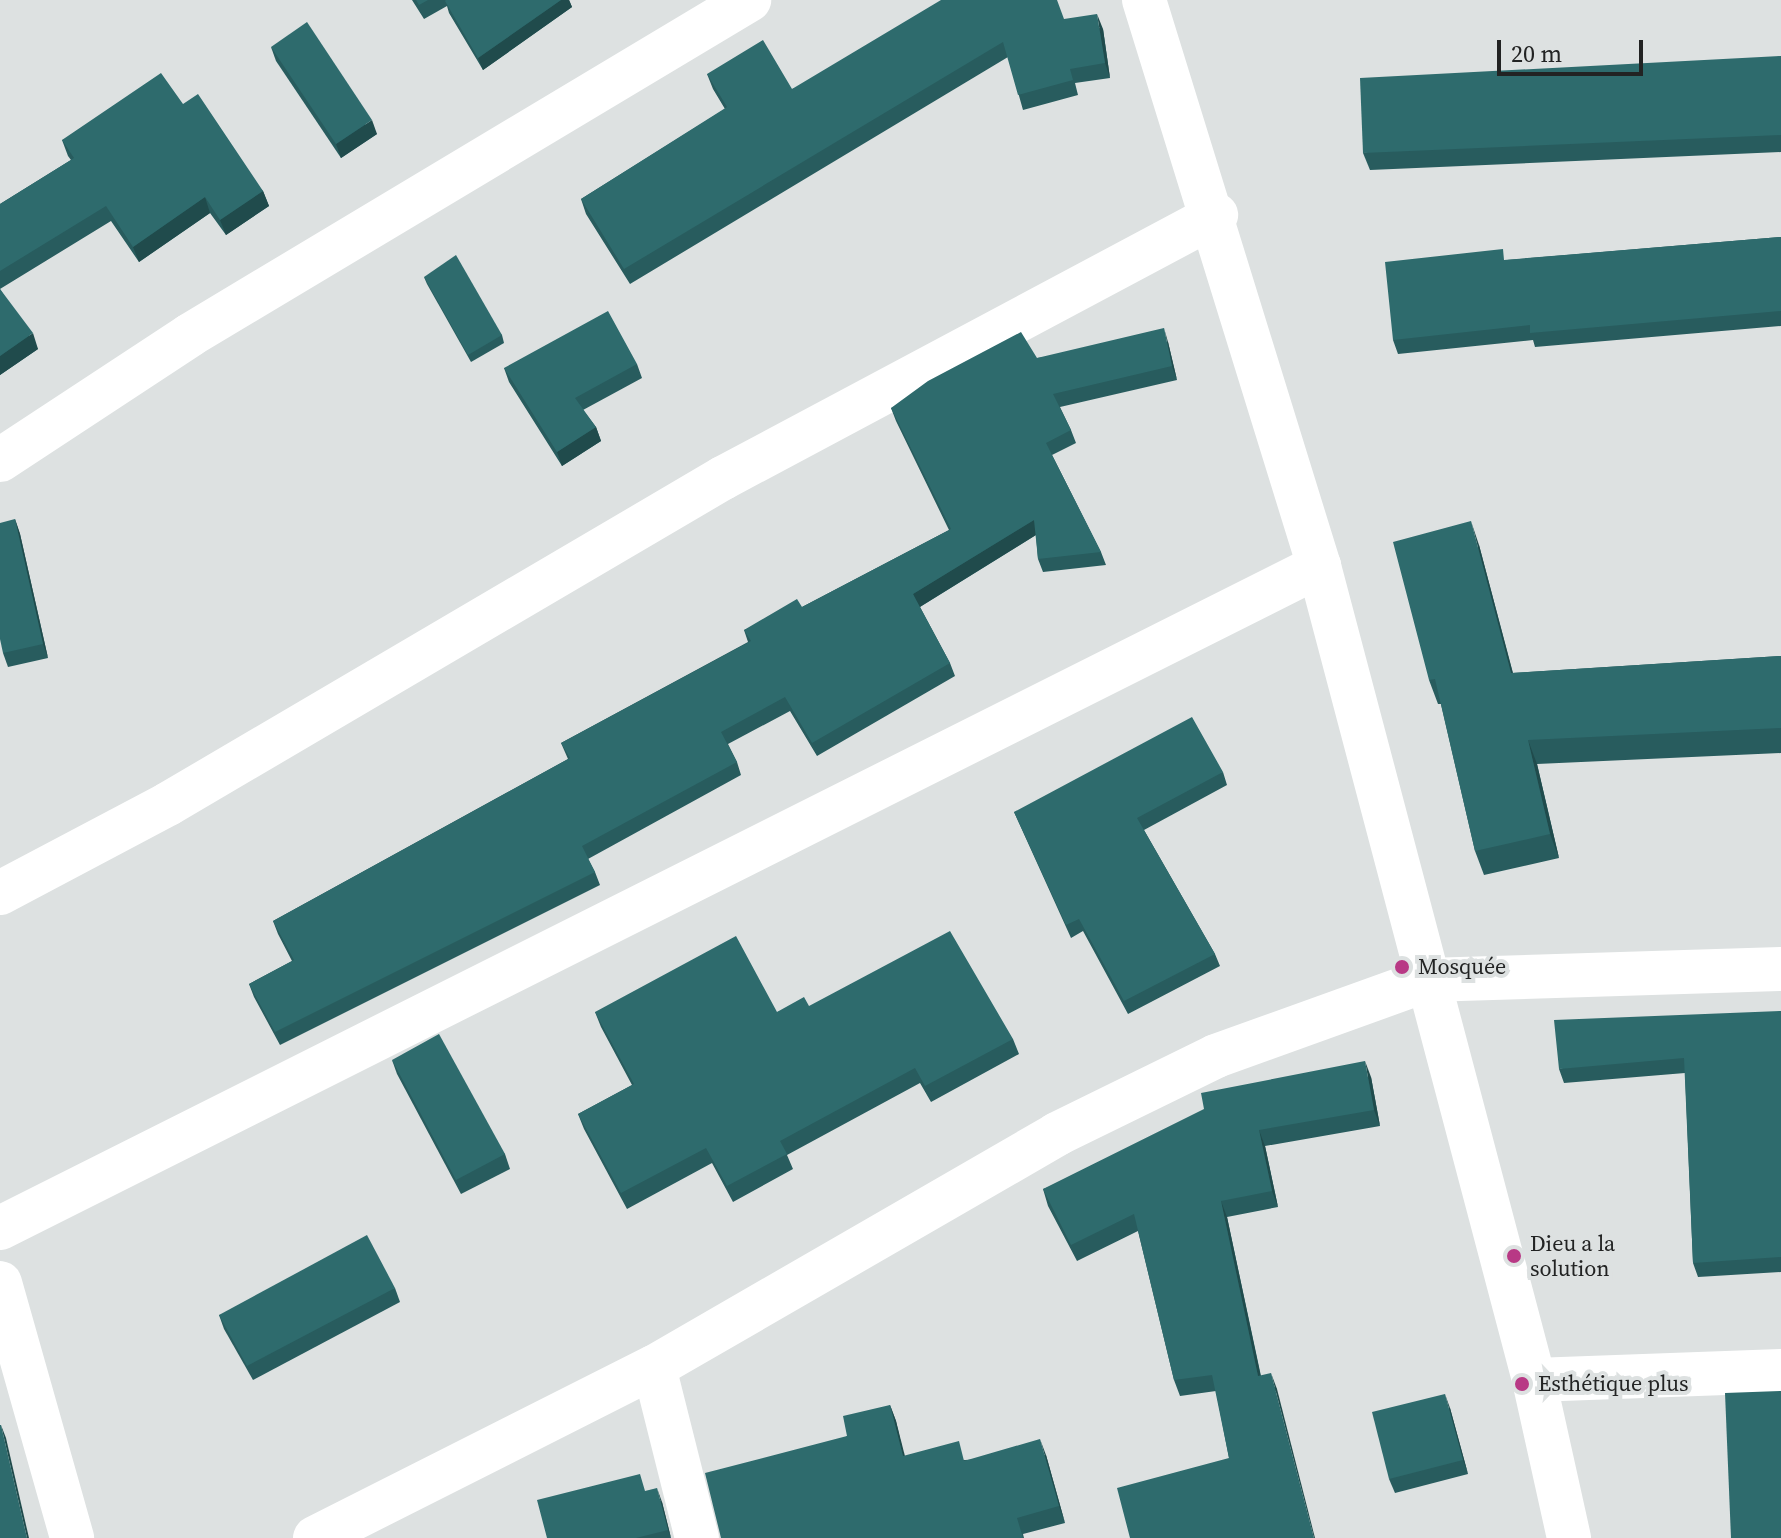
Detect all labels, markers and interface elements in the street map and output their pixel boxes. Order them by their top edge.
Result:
scale bar [1501,24,1647,74]
text: 20 m [1511,37,1562,70]
place label: Mosquée [1418,954,1506,980]
marker: Mosquée [1393,958,1411,976]
place label: Dieu a la solution [1530,1230,1615,1282]
marker: Dieu a la solution [1505,1247,1523,1265]
place label: Esthétique plus [1538,1371,1689,1397]
marker: Esthétique plus [1513,1375,1531,1393]

